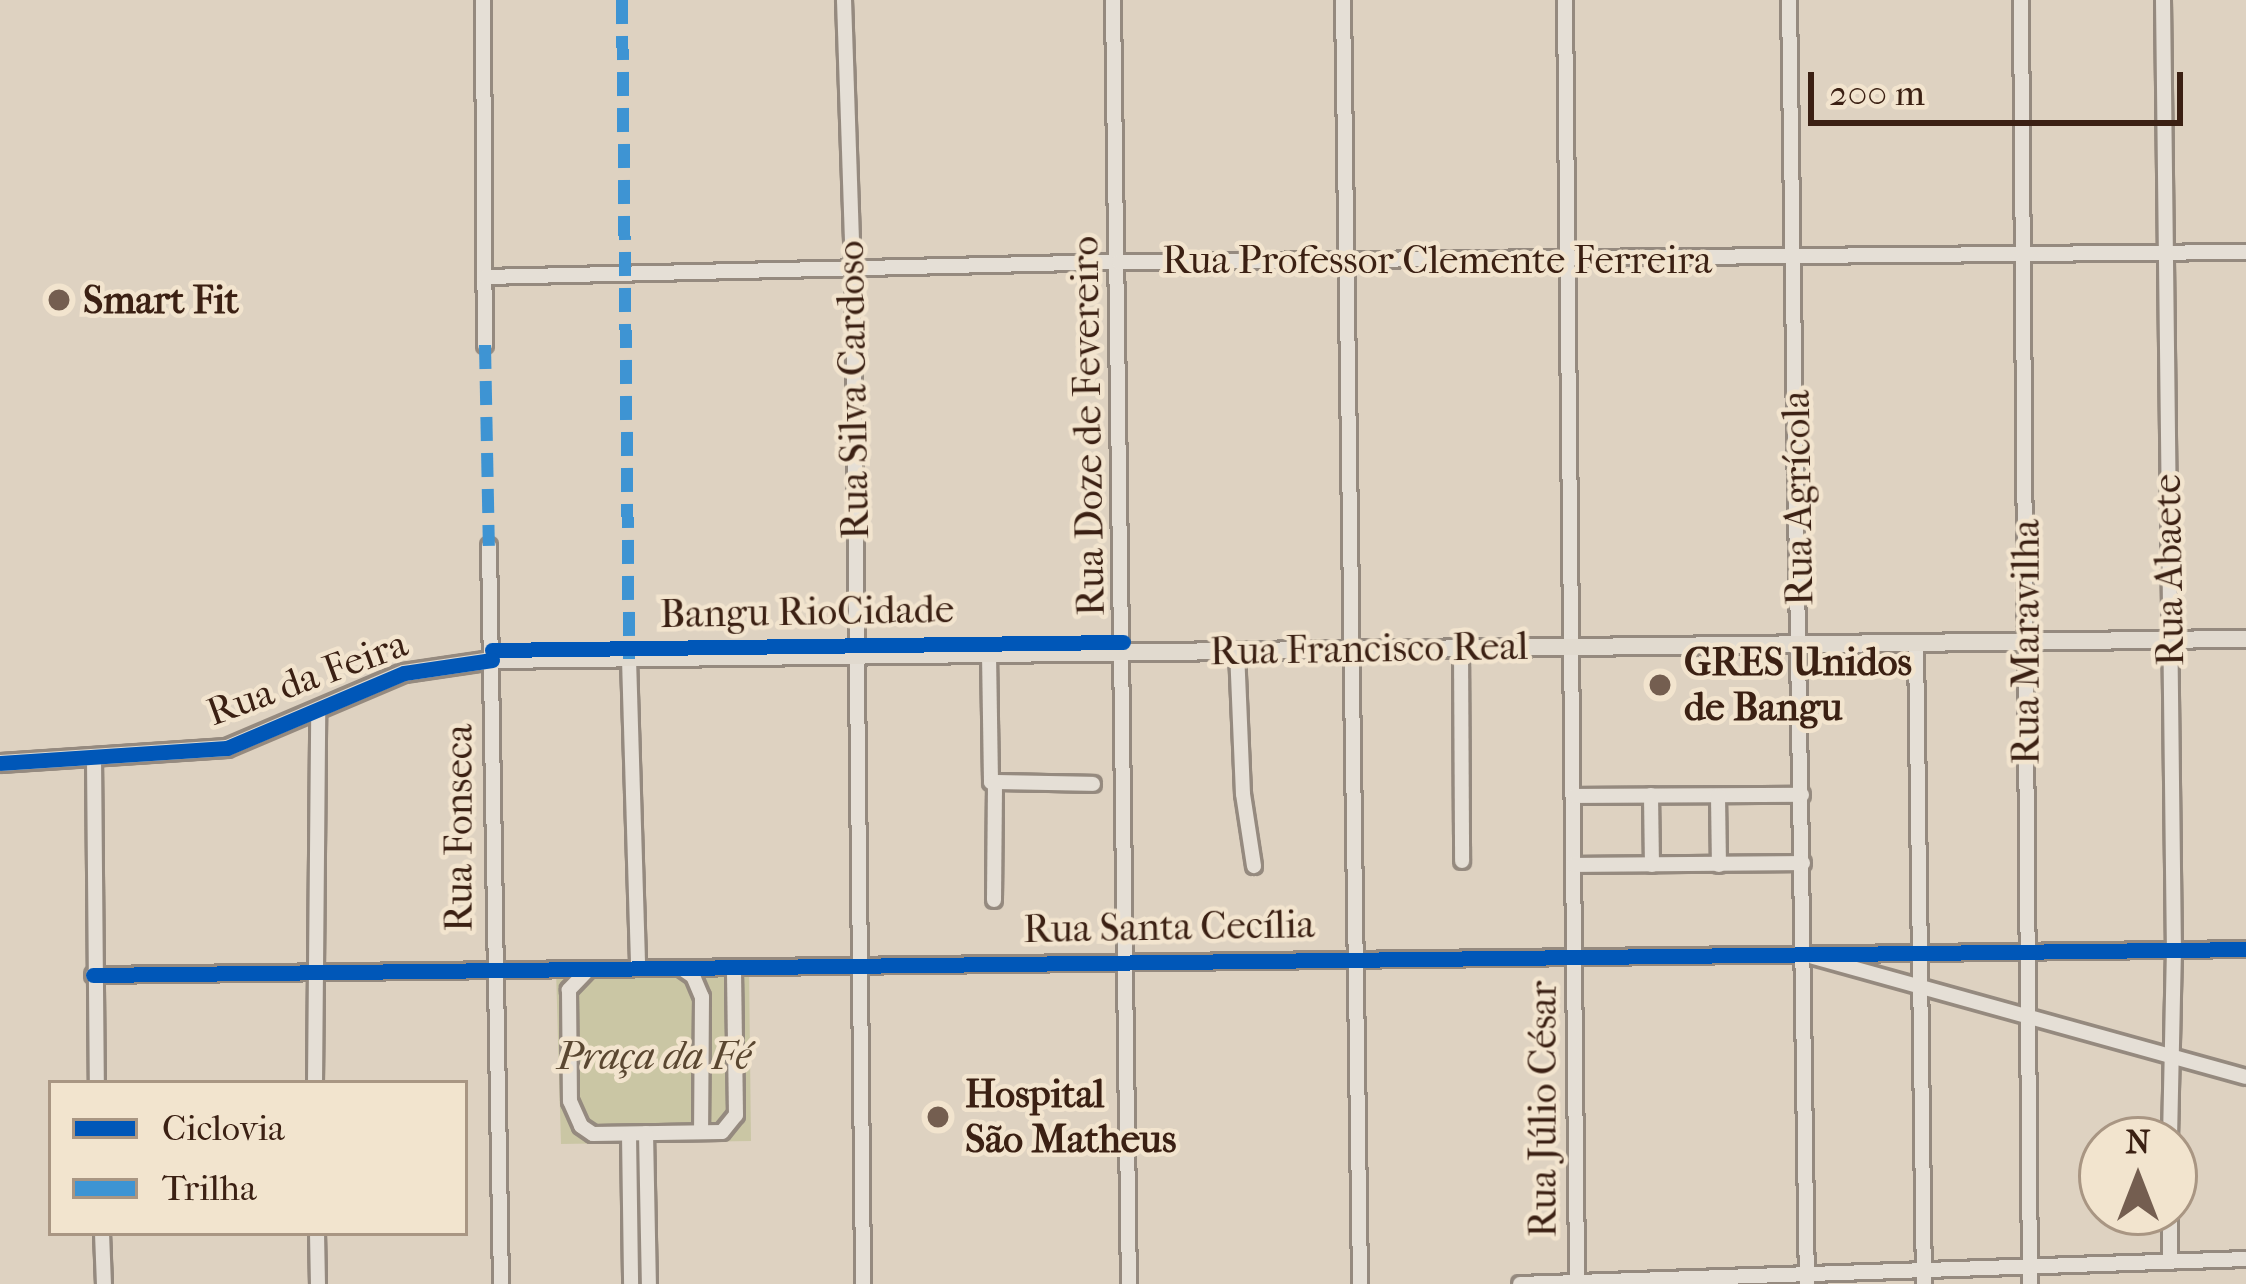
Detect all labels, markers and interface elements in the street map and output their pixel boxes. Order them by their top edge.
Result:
scale bar [1814,48,2189,122]
text: 200 m [1829,72,1925,114]
street label: Rua Doze de Fevereiro [1061,235,1115,617]
street label: Rua Professor Clemente Ferreira [1162,237,1712,283]
street label: Rua Silva Cardoso [827,240,879,540]
place label: Smart Fit [83,277,239,323]
marker: Smart Fit [46,287,72,313]
street label: Rua Agrícola [1773,390,1823,606]
street label: Rua Abaete [2144,473,2194,667]
street label: Rua Maravilha [2003,519,2049,765]
street label: Bangu RioCidade [659,586,955,638]
street label: Rua da Feira [200,620,414,736]
street label: Rua Francisco Real [1209,623,1529,675]
place label: GRES Unidos de Bangu [1684,640,1912,731]
marker: GRES Unidos de Bangu [1647,672,1673,698]
street label: Rua Fonseca [436,724,482,932]
street label: Rua Santa Cecília [1023,901,1315,953]
street label: Rua Júlio César [1520,981,1566,1237]
park label: Praça da Fé [557,1033,751,1079]
place label: Hospital São Matheus [965,1072,1176,1163]
legend [48,1080,468,1236]
marker: Hospital São Matheus [922,1101,954,1133]
text: Ciclovia [162,1107,285,1149]
north arrow [2078,1116,2198,1236]
text: N [2125,1123,2151,1162]
text: Trilha [162,1167,257,1209]

